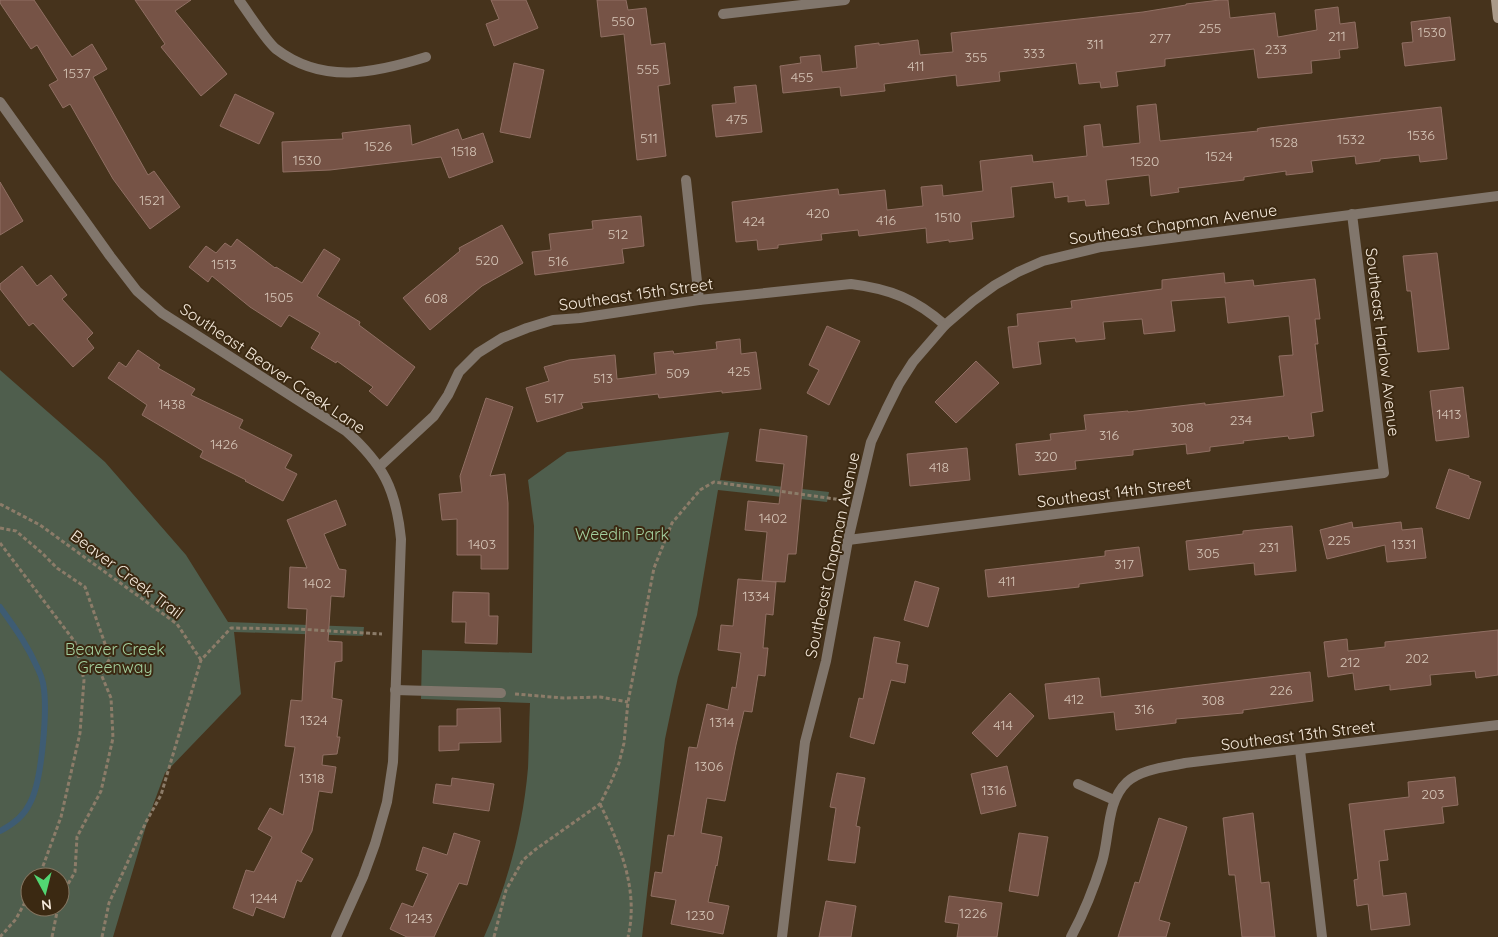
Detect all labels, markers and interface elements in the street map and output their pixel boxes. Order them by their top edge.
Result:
house number: 550 [611,12,635,30]
house number: 255 [1198,19,1222,37]
house number: 1530 [1418,23,1446,41]
house number: 211 [1328,27,1346,45]
house number: 277 [1149,29,1171,47]
house number: 311 [1086,35,1104,53]
house number: 233 [1265,40,1287,58]
house number: 333 [1023,44,1045,62]
house number: 355 [965,48,987,66]
house number: 411 [907,57,925,75]
house number: 555 [637,60,659,78]
house number: 1537 [63,64,91,82]
house number: 455 [791,68,813,86]
house number: 475 [726,110,748,128]
house number: 1536 [1407,126,1435,144]
house number: 511 [640,129,658,147]
house number: 1532 [1337,130,1365,148]
house number: 1528 [1270,133,1298,151]
house number: 1526 [364,137,393,155]
house number: 1518 [451,142,477,160]
house number: 1524 [1205,147,1233,165]
house number: 1530 [293,151,321,169]
house number: 1520 [1131,152,1159,170]
house number: 1521 [139,191,165,209]
street label: Southeast Chapman Avenue [1068,199,1278,249]
house number: 420 [806,204,830,222]
house number: 1510 [935,208,961,226]
house number: 416 [876,211,896,229]
house number: 424 [743,212,765,230]
house number: 512 [608,225,629,243]
street label: Southeast Harlow Avenue [1361,246,1405,438]
house number: 520 [475,251,499,269]
house number: 516 [548,252,569,270]
house number: 1513 [211,255,237,273]
street label: Southeast 15th Street [558,273,714,315]
house number: 1505 [265,288,293,306]
house number: 608 [424,289,448,307]
street label: Southeast Beaver Creek Lane [177,298,369,438]
house number: 425 [728,362,750,380]
house number: 509 [666,364,690,382]
house number: 513 [593,369,613,387]
house number: 517 [544,389,564,407]
house number: 1438 [158,395,186,413]
house number: 1413 [1437,405,1461,423]
house number: 234 [1230,411,1252,429]
house number: 308 [1170,418,1194,436]
house number: 316 [1099,426,1119,444]
house number: 1426 [210,435,238,453]
house number: 320 [1034,447,1058,465]
street label: Southeast Chapman Avenue [800,450,864,660]
house number: 418 [929,458,949,476]
street label: Southeast 14th Street [1036,473,1192,511]
house number: 1402 [759,509,787,527]
park label: Weedin Park [575,524,669,544]
street label: Beaver Creek Trail [67,525,187,623]
house number: 225 [1327,531,1351,549]
house number: 1403 [468,535,496,553]
house number: 1331 [1391,535,1417,553]
house number: 231 [1259,538,1279,556]
house number: 305 [1196,544,1220,562]
house number: 317 [1114,555,1134,573]
house number: 411 [998,572,1016,590]
house number: 1402 [303,574,331,592]
house number: 1334 [742,587,770,605]
park label: Beaver Creek Greenway [65,639,165,677]
house number: 202 [1405,649,1429,667]
house number: 212 [1340,653,1361,671]
house number: 226 [1269,681,1293,699]
house number: 412 [1064,690,1084,708]
house number: 308 [1201,691,1225,709]
house number: 316 [1134,700,1154,718]
house number: 1324 [300,711,328,729]
house number: 1314 [710,713,734,731]
house number: 414 [993,716,1013,734]
street label: Southeast 13th Street [1220,716,1376,754]
house number: 1306 [695,757,724,775]
house number: 1318 [299,769,325,787]
house number: 1316 [981,781,1007,799]
house number: 203 [1421,785,1445,803]
north arrow [20,867,70,917]
house number: 1244 [250,889,278,907]
text: N [40,895,53,914]
house number: 1226 [959,904,988,922]
house number: 1230 [686,906,714,924]
house number: 1243 [405,909,433,927]

